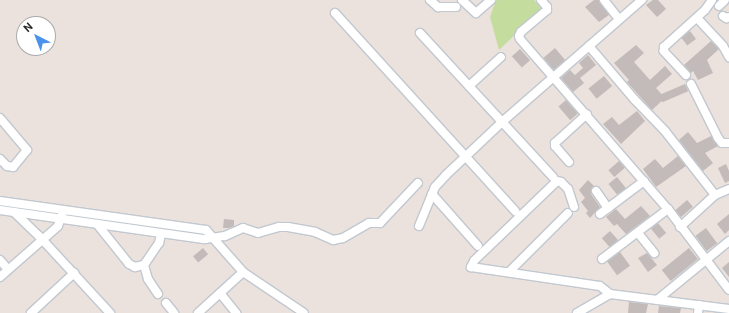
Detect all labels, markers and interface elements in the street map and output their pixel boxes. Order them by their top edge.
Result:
north arrow [16,16,56,56]
text: N [21,20,36,35]

